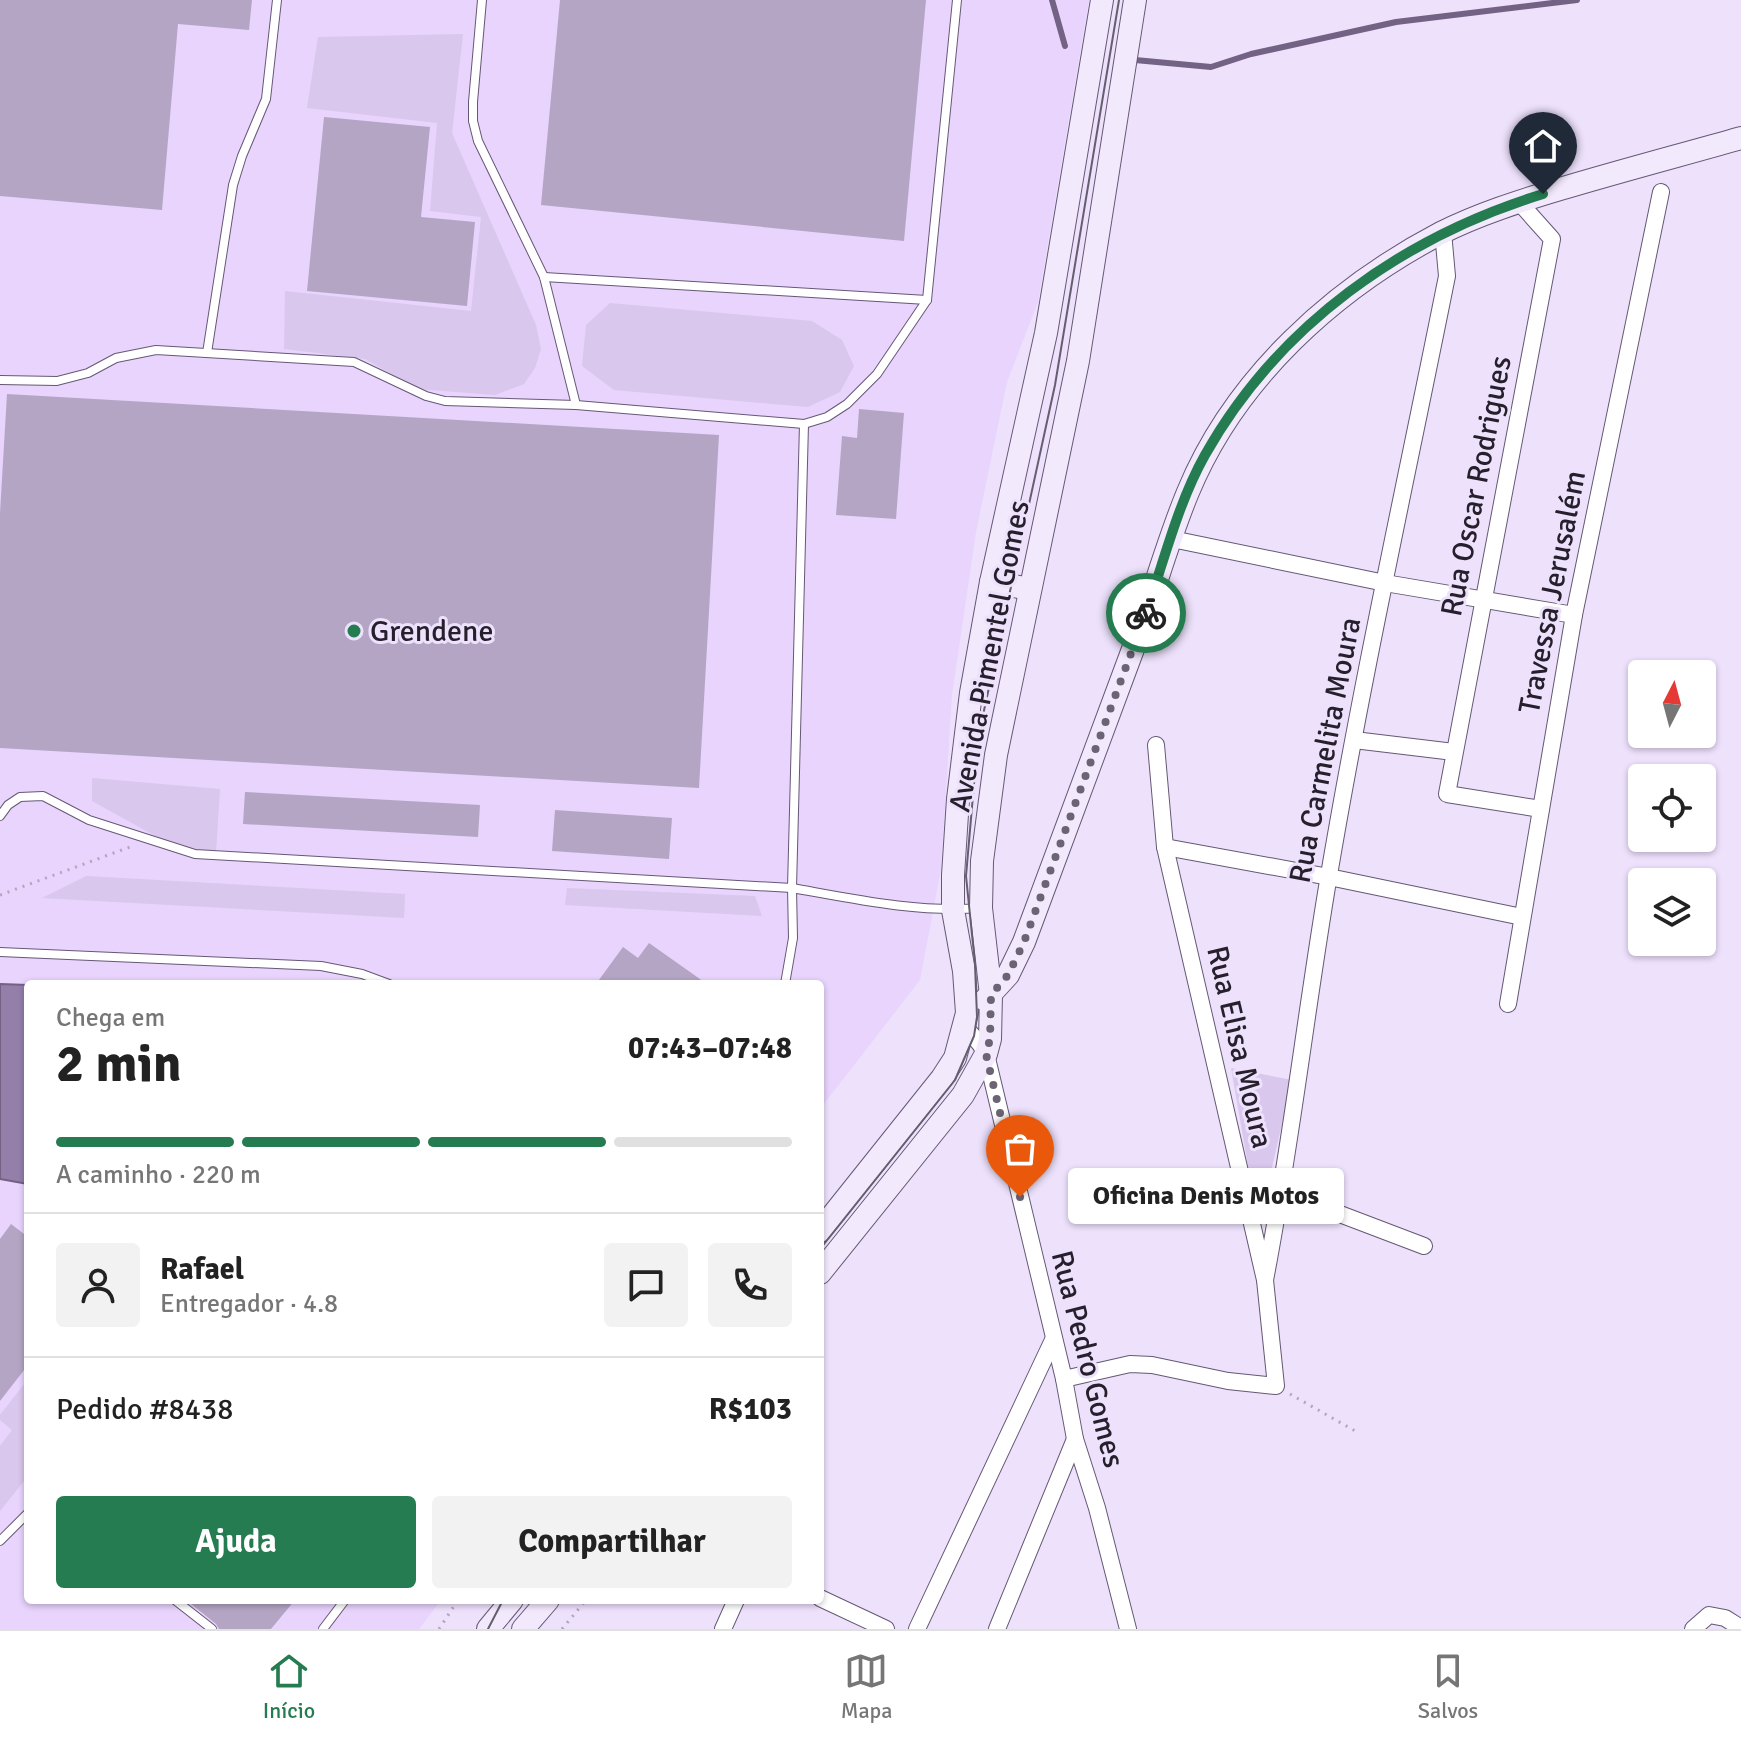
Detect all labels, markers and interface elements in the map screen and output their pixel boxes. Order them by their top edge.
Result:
pin [1509,112,1577,194]
icon: home [1521,124,1565,168]
street label: Rua Oscar Rodrigues [1433,353,1520,619]
street label: Travessa Jerusalém [1511,467,1594,717]
street label: Avenida Pimentel Gomes [941,497,1038,815]
courier [1106,573,1186,653]
icon: bike [1124,591,1168,635]
place label: Grendene [370,613,493,650]
street label: Rua Carmelita Moura [1282,614,1369,886]
marker: Grendene [345,622,363,640]
north arrow [1628,660,1716,748]
map controls [1628,660,1716,956]
button: locate [1628,764,1716,852]
button: layers [1628,868,1716,956]
street label: Rua Elisa Moura [1198,942,1281,1152]
text: Chega em [56,1002,165,1034]
text: 07:43–07:48 [628,1030,792,1067]
text: 2 min [56,1032,182,1096]
pin [986,1115,1054,1197]
icon: bag [998,1127,1042,1171]
text: A caminho · 220 m [56,1159,261,1191]
callout: Oficina Denis Motos [1068,1169,1344,1225]
text: Oficina Denis Motos [1093,1180,1319,1212]
button: person [56,1243,140,1327]
button: chat [604,1243,688,1327]
button: phone [708,1243,792,1327]
street label: Rua Pedro Gomes [1043,1247,1132,1471]
text: Rafael [160,1251,244,1288]
text: Entregador · 4.8 [160,1288,338,1320]
text: Pedido #8438 [56,1391,233,1428]
text: R$103 [709,1391,792,1428]
button: Ajuda [56,1496,416,1588]
button: Compartilhar [432,1496,792,1588]
tab: Início [263,1649,315,1724]
tab: Mapa [841,1649,892,1724]
tab: Salvos [1418,1649,1478,1724]

